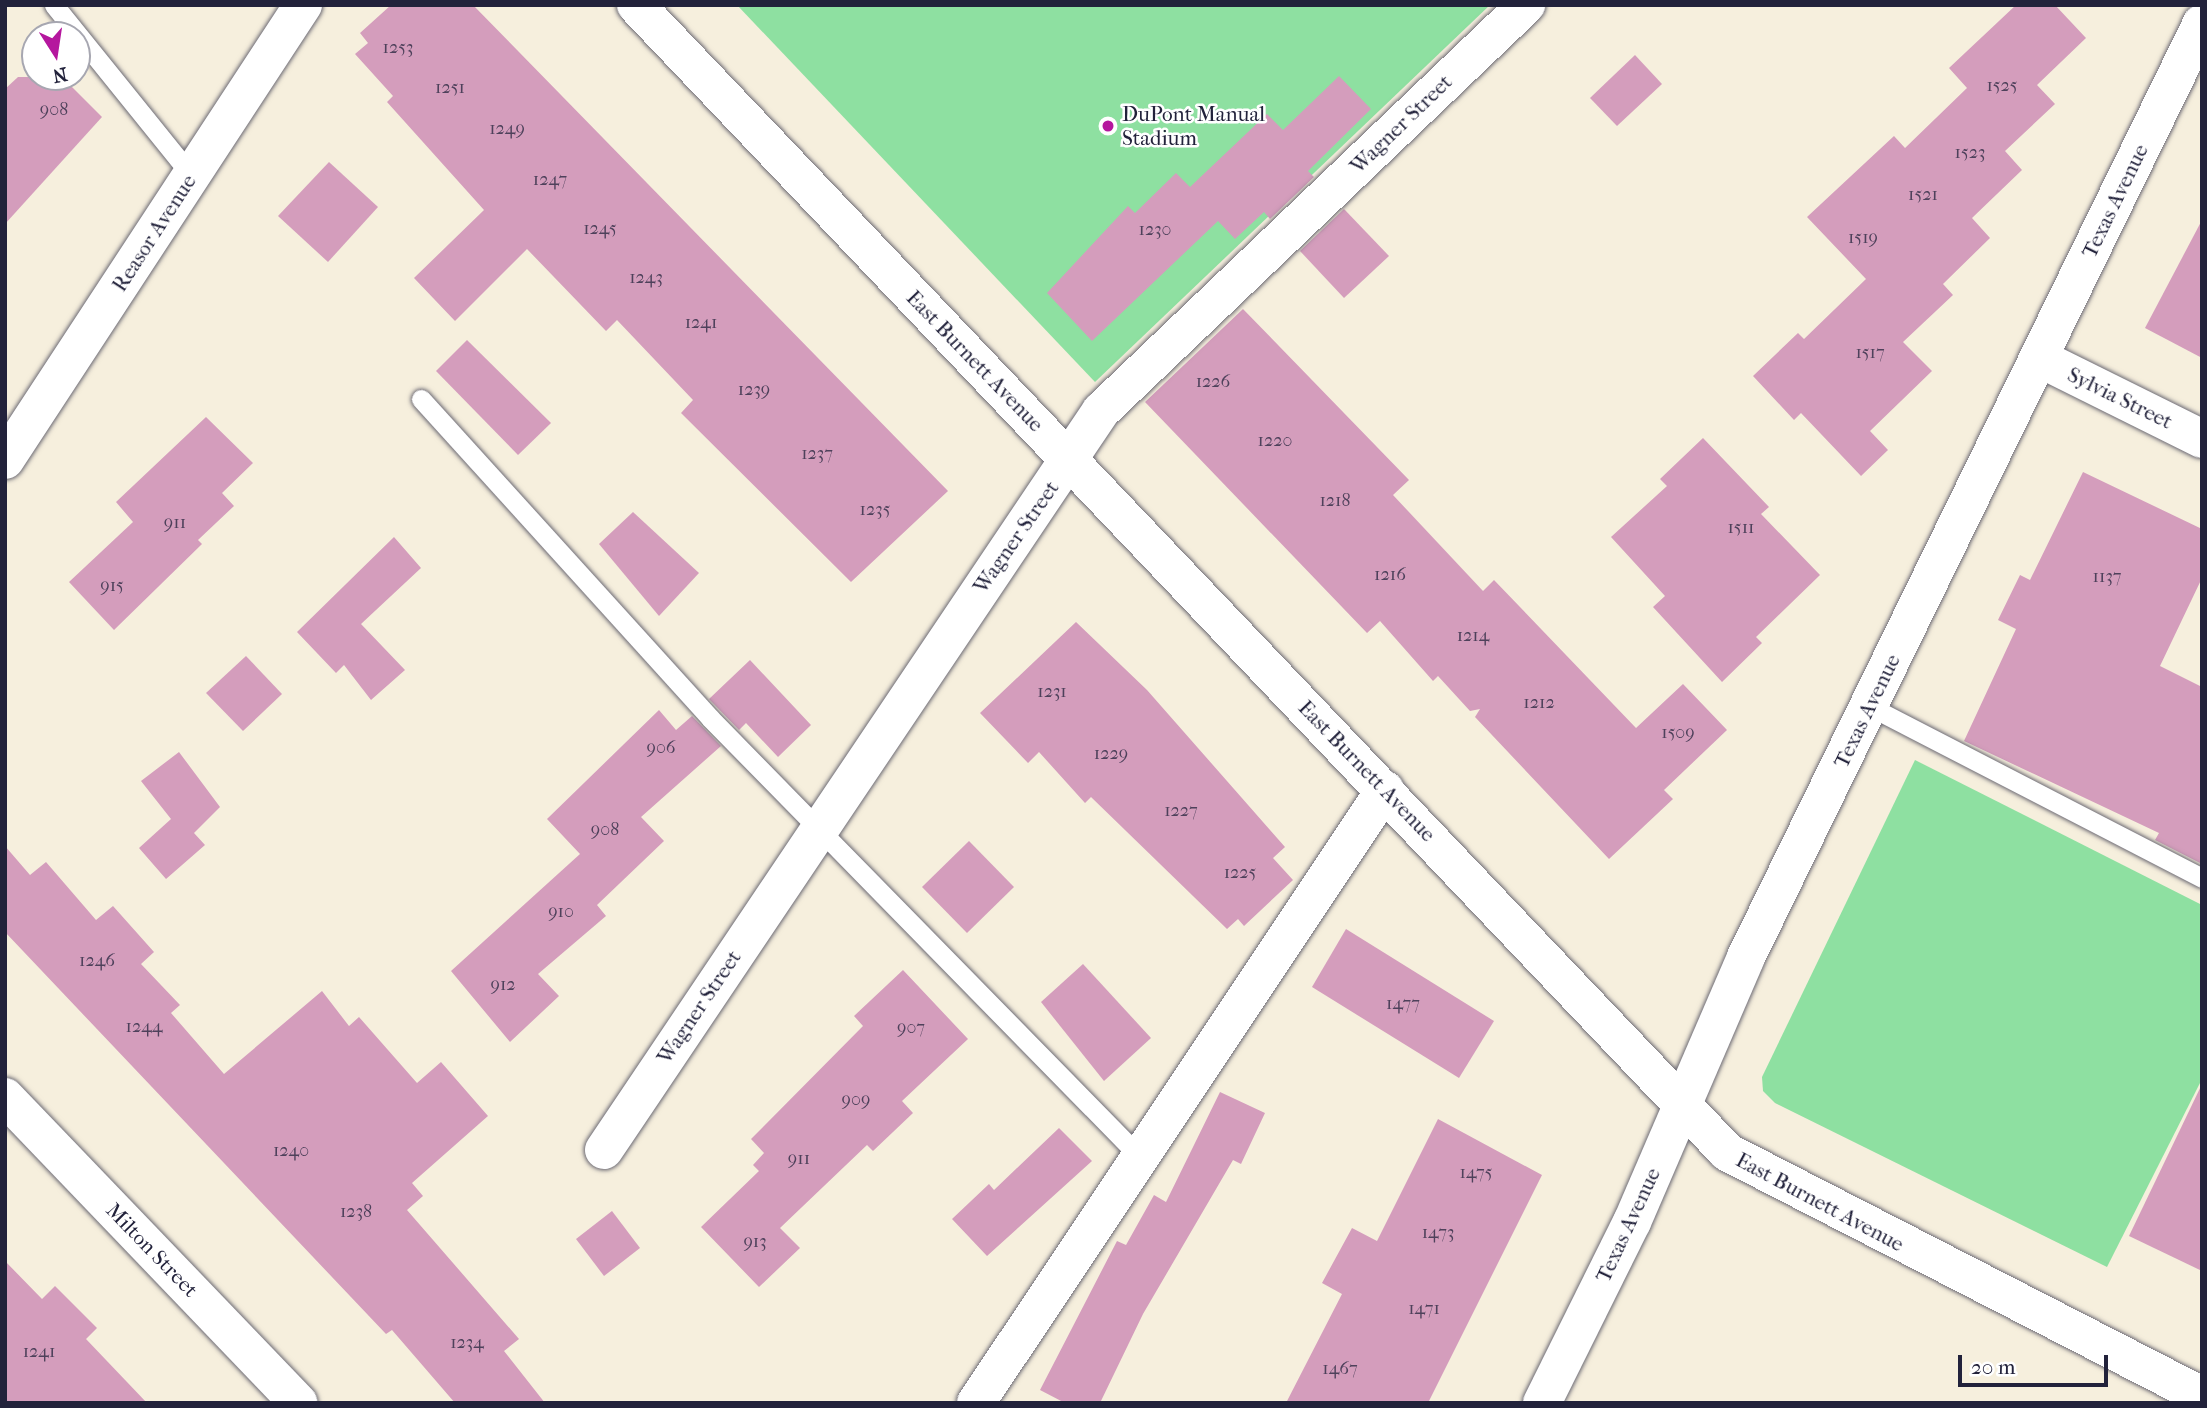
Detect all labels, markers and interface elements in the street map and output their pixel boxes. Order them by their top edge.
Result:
north arrow [21,21,91,91]
house number: 1253 [383,37,413,59]
text: N [51,62,69,87]
street label: Wagner Street [1345,69,1457,179]
house number: 1525 [1986,75,2018,97]
house number: 1251 [435,77,465,99]
house number: 908 [40,99,68,121]
place label: DuPont Manual Stadium [1122,101,1265,151]
house number: 1249 [489,118,525,140]
marker: DuPont Manual Stadium [1100,118,1116,134]
street label: Texas Avenue [2077,140,2153,262]
house number: 1523 [1955,142,1985,164]
house number: 1247 [533,169,567,191]
street label: Reasor Avenue [107,170,201,296]
house number: 1521 [1908,184,1938,206]
house number: 1245 [583,218,617,240]
house number: 1230 [1139,219,1171,241]
house number: 1519 [1848,227,1878,249]
house number: 1243 [629,267,663,289]
street label: East Burnett Avenue [901,285,1049,437]
house number: 1241 [685,312,717,334]
house number: 1517 [1855,342,1885,364]
street label: Sylvia Street [2063,362,2177,434]
house number: 1226 [1196,371,1230,393]
house number: 1239 [738,379,770,401]
house number: 1220 [1258,430,1292,452]
house number: 1237 [801,443,833,465]
street label: Wagner Street [968,476,1064,598]
house number: 1218 [1319,490,1351,512]
house number: 1235 [860,499,890,521]
house number: 911 [164,512,186,534]
house number: 1511 [1728,517,1754,539]
house number: 1216 [1374,564,1406,586]
house number: 1137 [2093,566,2121,588]
house number: 915 [100,575,124,597]
house number: 1214 [1457,625,1489,647]
street label: Texas Avenue [1829,650,1905,772]
house number: 1231 [1037,681,1067,703]
house number: 1212 [1523,692,1555,714]
street label: East Burnett Avenue [1293,695,1441,847]
house number: 1509 [1661,722,1695,744]
house number: 906 [646,737,676,759]
house number: 1229 [1094,743,1128,765]
house number: 1227 [1164,800,1198,822]
house number: 908 [591,819,619,841]
house number: 1225 [1224,862,1256,884]
house number: 910 [548,901,574,923]
street label: Wagner Street [652,945,746,1069]
house number: 1246 [79,950,115,972]
house number: 912 [490,974,516,996]
house number: 1477 [1386,993,1420,1015]
house number: 1244 [125,1016,163,1038]
house number: 907 [897,1017,925,1039]
house number: 909 [842,1089,870,1111]
house number: 1240 [273,1140,309,1162]
street label: East Burnett Avenue [1732,1147,1908,1257]
house number: 911 [788,1148,810,1170]
house number: 1475 [1459,1162,1493,1184]
street label: Texas Avenue [1591,1164,1665,1286]
street label: Milton Street [101,1198,203,1302]
house number: 1238 [340,1201,372,1223]
house number: 1473 [1422,1222,1454,1244]
house number: 913 [743,1231,767,1253]
house number: 1471 [1408,1298,1440,1320]
house number: 1234 [450,1332,484,1354]
house number: 1241 [23,1341,55,1363]
scale bar [1962,1342,2112,1386]
text: 20 m [1971,1355,2015,1379]
house number: 1467 [1322,1358,1358,1380]

